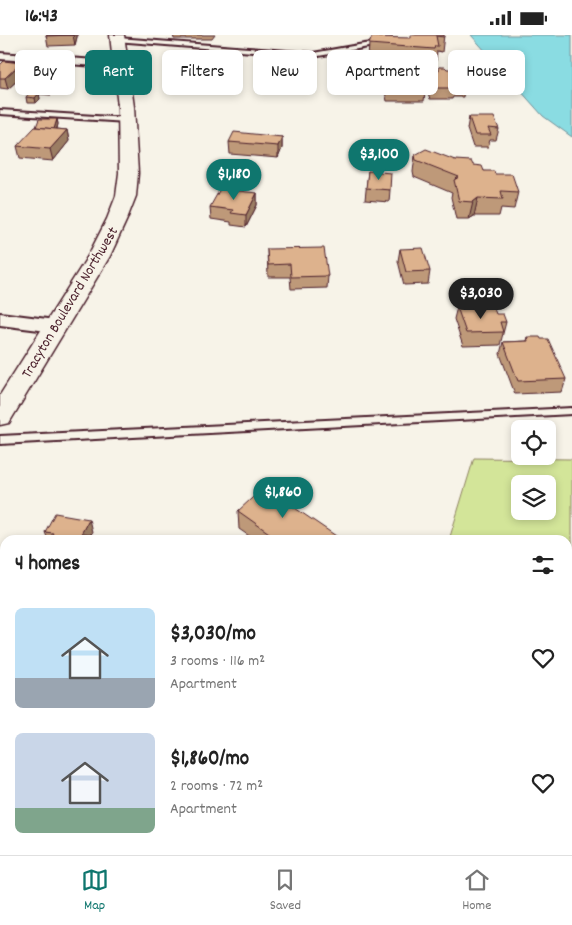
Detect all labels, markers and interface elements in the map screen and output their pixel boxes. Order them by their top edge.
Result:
text: 16:43 [25,4,58,31]
chip: Buy [15,50,75,95]
chip: Rent [85,50,152,95]
chip: Filters [162,50,243,95]
chip: New [253,50,317,95]
chip: Apartment [327,50,438,95]
chip: House [448,50,525,95]
pin: $3,100 [338,139,420,181]
text: $3,100 [359,143,399,166]
pin: $1,180 [193,159,275,201]
text: $1,180 [217,163,251,186]
street label: Tracyton Boulevard Northwest [17,223,125,383]
pin: $3,030 [440,277,522,320]
text: $3,030 [460,282,502,305]
map controls [511,420,556,520]
button: locate [511,420,556,465]
button: layers [511,475,556,520]
pin: $1,860 [242,477,324,519]
text: $1,860 [264,481,302,504]
text: 4 homes [15,550,80,580]
icon: filters [529,551,557,579]
text: $3,030/mo [170,620,256,650]
icon: home [55,628,115,688]
icon: heart [529,644,557,672]
text: 3 rooms · 116 m² [170,650,265,673]
text: Apartment [170,673,237,696]
text: $1,860/mo [170,745,249,775]
icon: home [55,753,115,813]
icon: heart [529,769,557,797]
text: 2 rooms · 72 m² [170,775,263,798]
text: Apartment [170,798,237,821]
tab: Map [81,866,109,916]
tab: Saved [270,866,301,916]
tab: Home [462,866,491,916]

